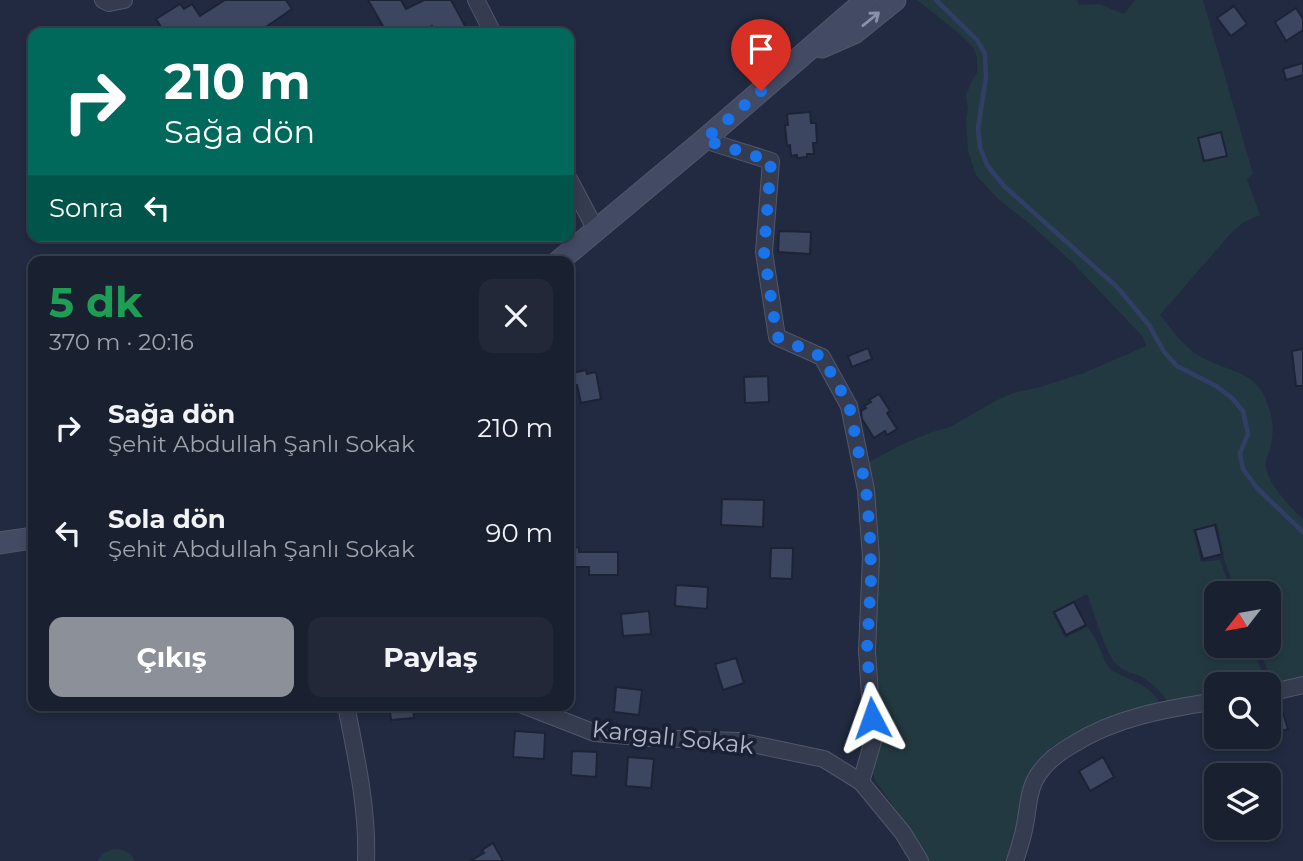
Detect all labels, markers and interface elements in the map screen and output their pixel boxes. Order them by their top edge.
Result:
one-way arrow [861,12,880,27]
pin [731,19,791,91]
icon: arrive [742,30,780,68]
text: 210 m [164,52,311,111]
icon: right [49,56,140,147]
text: Sağa dön [164,112,315,151]
icon: left [138,189,176,227]
text: Sonra [49,192,124,224]
text: 5 dk [49,276,142,328]
button: close [479,279,553,353]
text: 370 m · 20:16 [49,328,194,356]
text: Sağa dön [108,398,235,430]
icon: right [49,409,87,447]
text: 210 m [477,412,553,444]
text: Şehit Abdullah Şanlı Sokak [108,430,415,458]
text: Sola dön [108,503,226,535]
icon: left [49,514,87,552]
text: 90 m [486,517,553,549]
text: Şehit Abdullah Şanlı Sokak [108,535,415,563]
north arrow [1204,581,1281,658]
map controls [1204,581,1281,840]
button: Çıkış [49,617,294,697]
button: Paylaş [308,617,553,697]
button: search [1204,672,1281,749]
position arrow [835,681,909,755]
street label: Kargalı Sokak [591,714,756,760]
button: layers [1204,763,1281,840]

